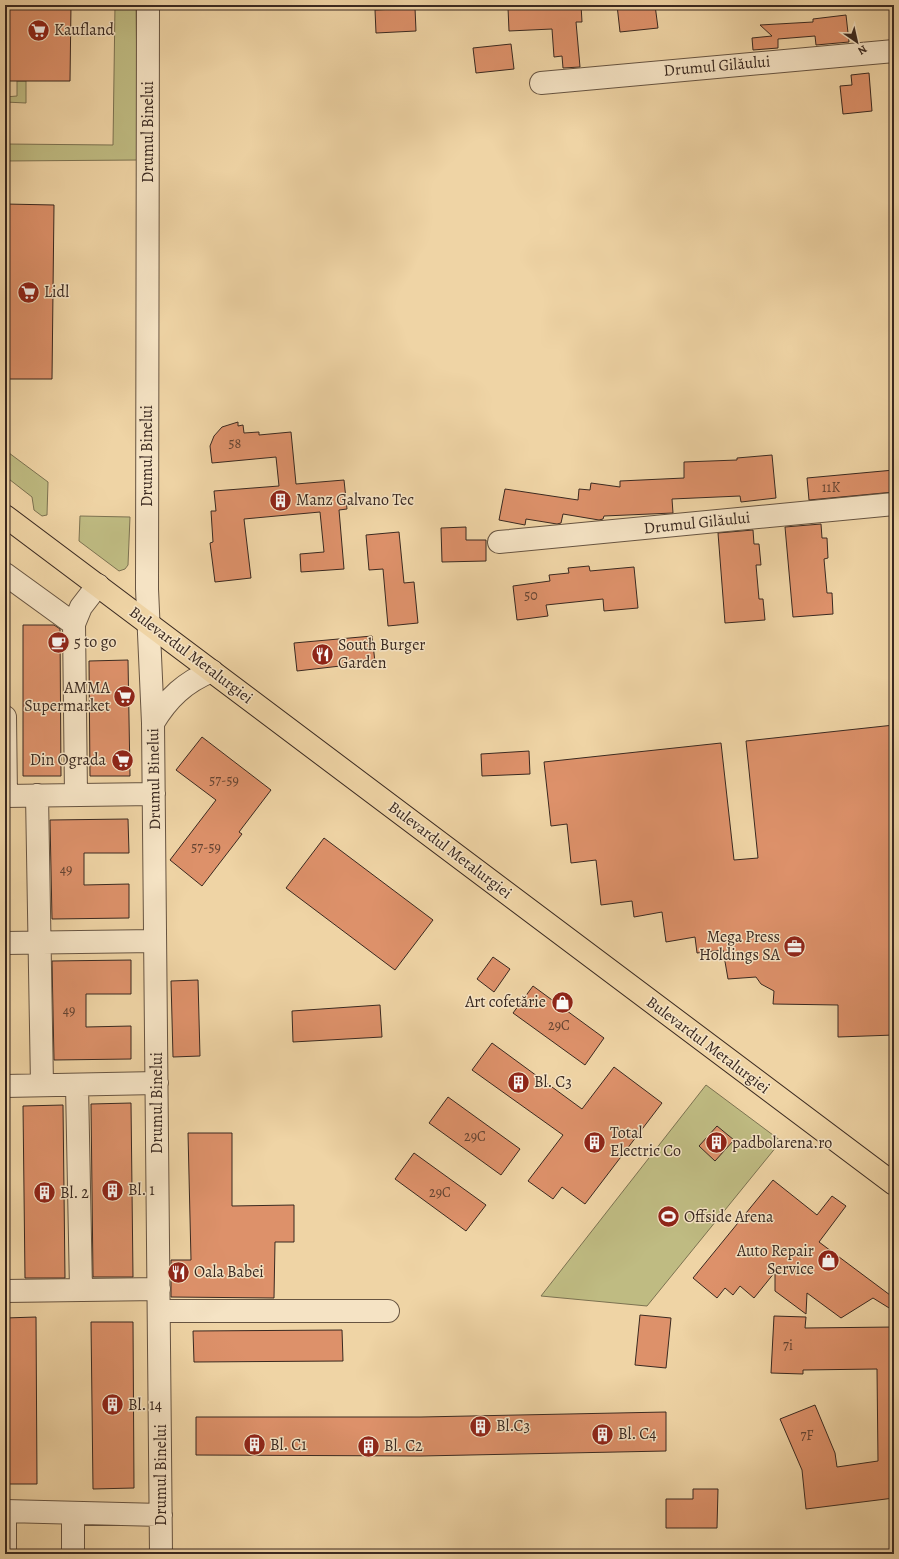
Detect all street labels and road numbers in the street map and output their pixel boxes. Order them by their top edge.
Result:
street label: Drumul Gilăului [663,50,771,82]
street label: Drumul Binelui [137,81,159,183]
street label: Drumul Binelui [136,405,158,507]
street label: Drumul Gilăului [643,506,751,540]
street label: Bulevardul Metalurgiei [125,601,257,709]
street label: Drumul Binelui [142,728,166,830]
street label: Bulevardul Metalurgiei [384,796,516,904]
street label: Bulevardul Metalurgiei [642,991,774,1099]
street label: Drumul Binelui [146,1052,168,1154]
street label: Drumul Binelui [150,1424,172,1526]

